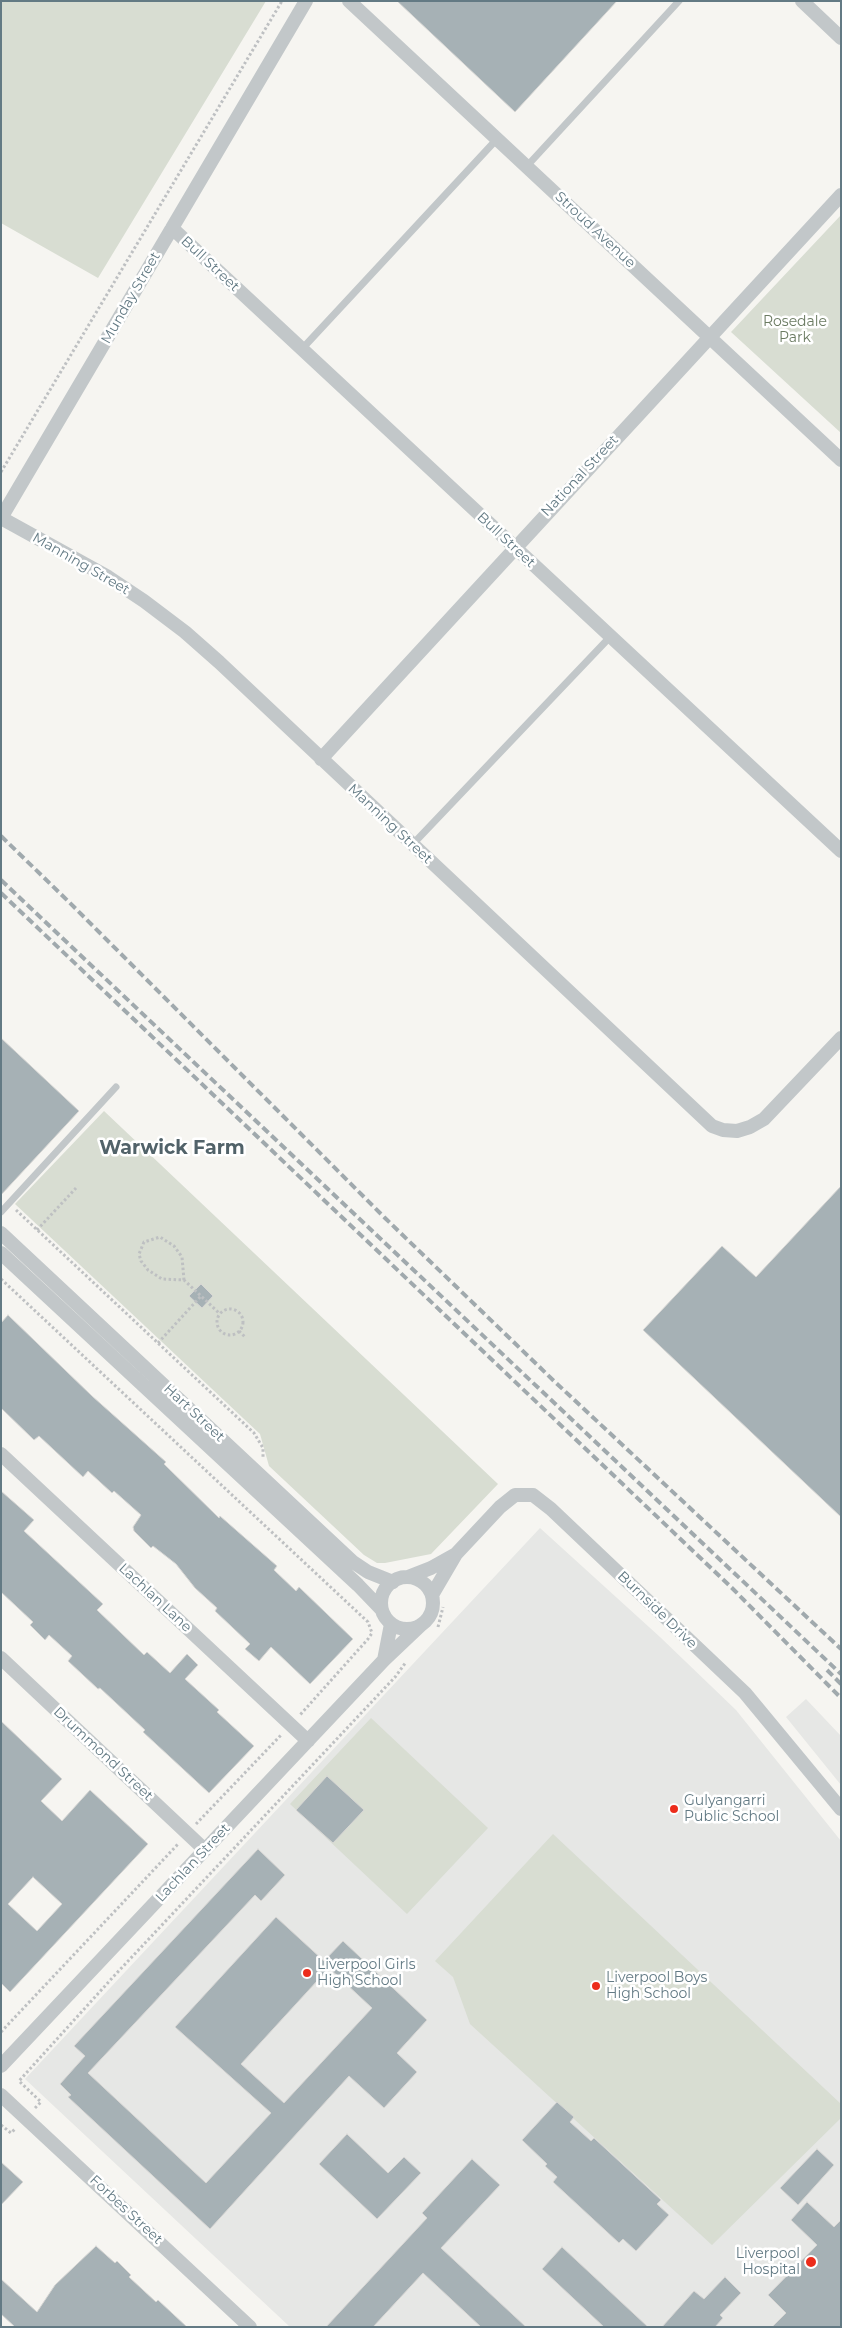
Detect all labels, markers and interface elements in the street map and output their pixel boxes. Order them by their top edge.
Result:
street label: Stroud Avenue [551,188,639,272]
street label: Bull Street [177,233,243,295]
street label: Munday Street [98,249,164,347]
park label: Rosedale Park [763,314,827,347]
street label: National Street [538,432,622,520]
street label: Bull Street [473,509,539,571]
street label: Manning Street [29,529,133,599]
street label: Manning Street [344,781,436,867]
district label: Warwick Farm [99,1137,245,1159]
street label: Hart Street [160,1381,228,1445]
street label: Lachlan Lane [115,1560,195,1636]
street label: Burnside Drive [614,1568,700,1652]
street label: Drummond Street [50,1704,156,1804]
place label: Gulyangarri Public School [684,1793,779,1825]
marker: Gulyangarri Public School [668,1803,680,1815]
street label: Lachlan Street [152,1820,234,1906]
place label: Liverpool Girls High School [317,1957,416,1990]
marker: Liverpool Girls High School [301,1967,313,1979]
place label: Liverpool Boys High School [606,1970,707,2002]
marker: Liverpool Boys High School [590,1980,602,1992]
street label: Forbes Street [86,2172,166,2248]
place label: Liverpool Hospital [736,2246,800,2278]
marker: Liverpool Hospital [804,2255,818,2269]

